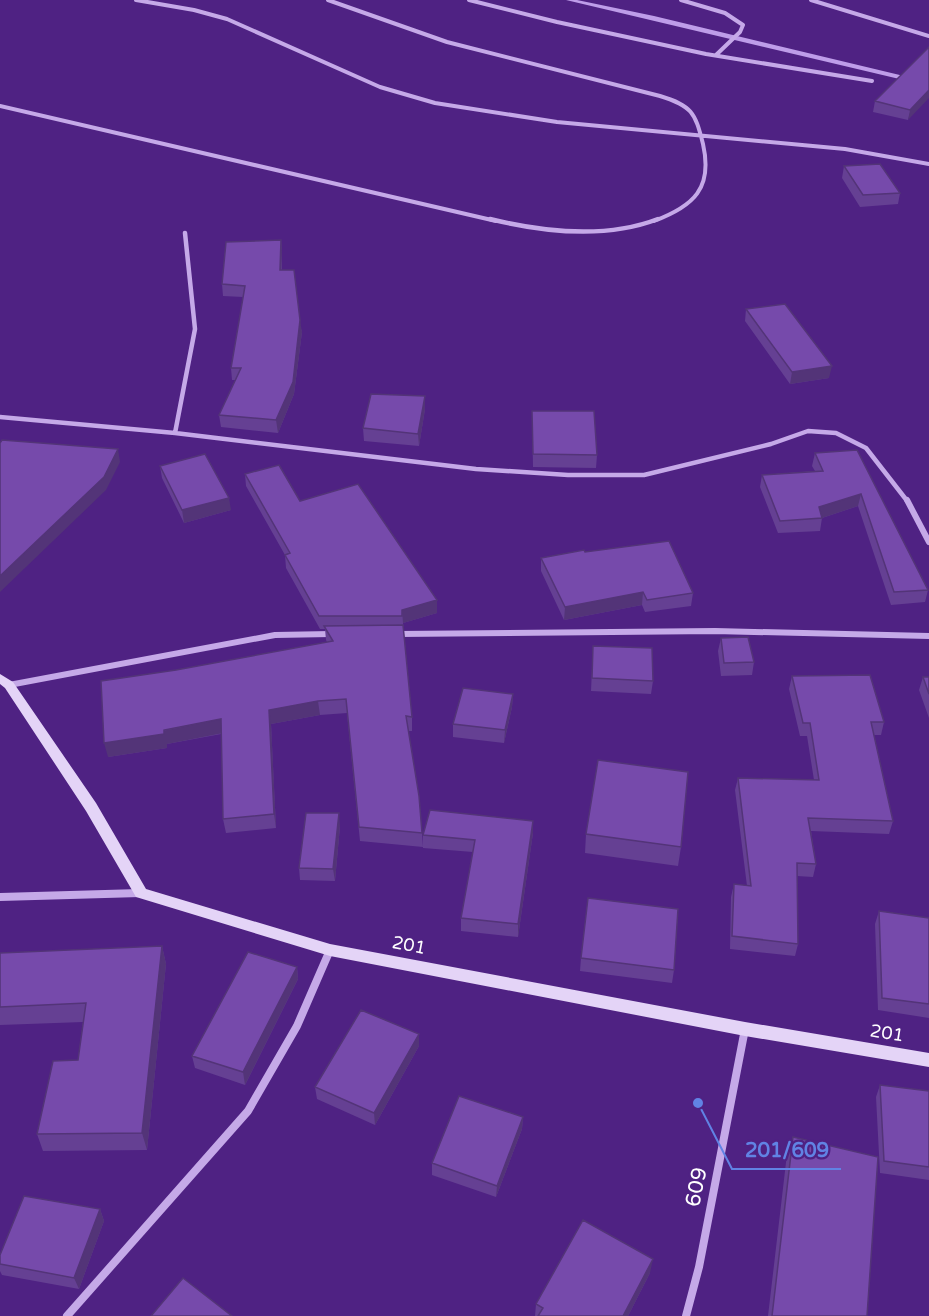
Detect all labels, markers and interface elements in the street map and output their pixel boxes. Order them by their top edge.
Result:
street label: 201 [390,931,428,959]
street label: 201 [869,1019,905,1047]
callout: 201/609 [732,1131,841,1169]
text: 201/609 [745,1139,829,1163]
street label: 609 [680,1165,713,1209]

